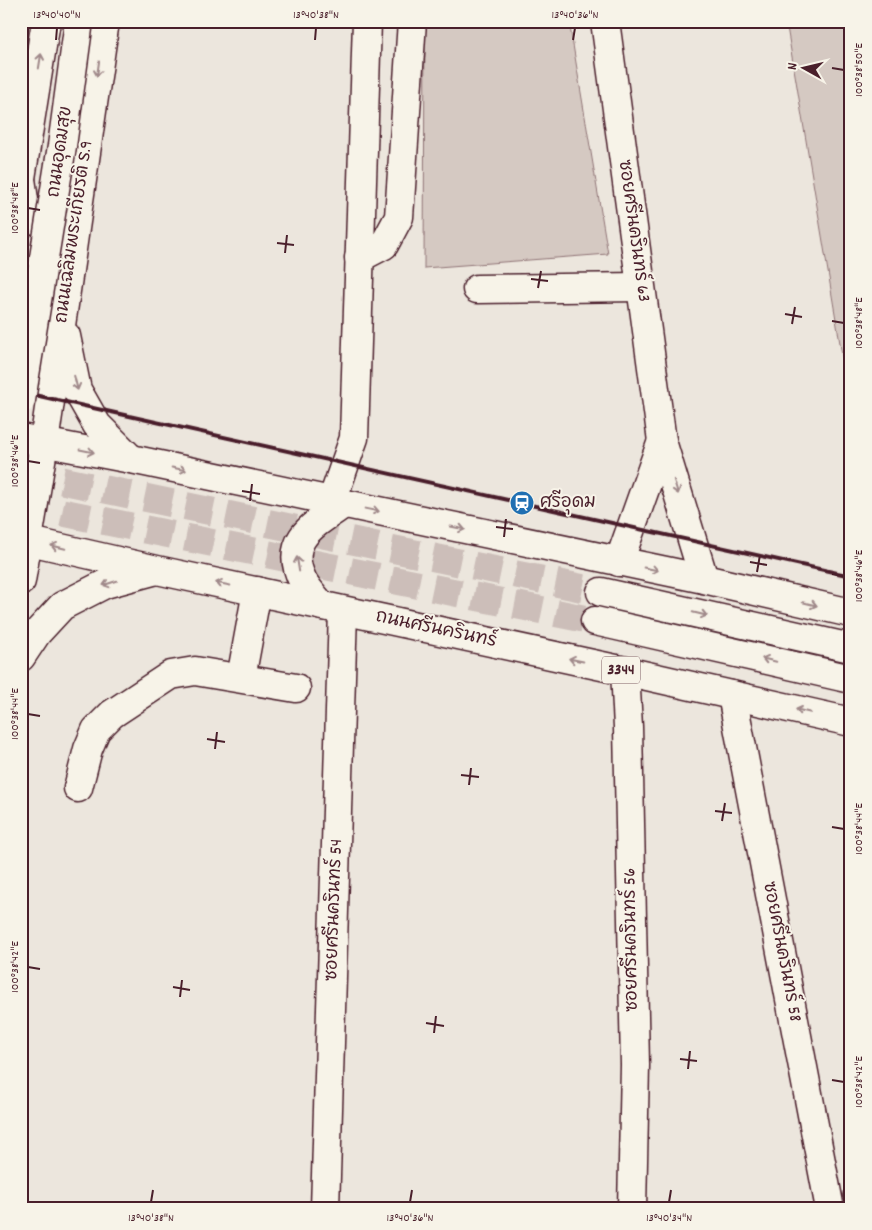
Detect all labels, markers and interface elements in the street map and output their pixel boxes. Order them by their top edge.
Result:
text: 13°40'40"N [33,7,81,24]
text: 13°40'38"N [293,7,339,24]
text: 13°40'36"N [551,7,599,24]
north arrow [780,42,830,92]
text: 100°38'50"E [851,43,868,97]
one-way arrow [35,53,45,69]
one-way arrow [93,61,103,77]
text: N [783,62,804,71]
street label: ถนนอุดมสุข [42,105,80,199]
street label: ถนนเฉลิมพระเกียรติ ร.9 [48,139,100,325]
street label: ซอยศรีนครินทร์ 63 [611,158,658,304]
text: 100°38'48"E [7,182,24,234]
text: 100°38'48"E [851,297,868,349]
one-way arrow [72,375,81,391]
text: 100°38'46"E [7,434,24,487]
one-way arrow [79,447,95,456]
one-way arrow [171,465,187,474]
one-way arrow [672,479,681,495]
place label: ศรีอุดม [540,489,596,516]
station icon: ศรีอุดม [509,490,535,516]
one-way arrow [364,506,380,515]
one-way arrow [450,524,466,533]
one-way arrow [51,542,67,551]
text: 100°38'46"E [851,549,868,602]
one-way arrow [293,557,303,573]
one-way arrow [643,564,659,574]
one-way arrow [102,579,118,588]
one-way arrow [215,579,231,588]
one-way arrow [802,600,818,609]
street label: ถนนศรีนครินทร์ [373,602,500,655]
one-way arrow [692,610,708,619]
one-way arrow [569,655,585,664]
one-way arrow [761,655,777,664]
road number: 3344 [602,656,640,684]
text: 100°38'44"E [7,688,24,740]
one-way arrow [796,706,812,715]
text: 100°38'44"E [851,803,868,855]
street label: ซอยศรีนครินทร์ 54 [317,838,350,982]
street label: ซอยศรีนครินทร์ 56 [615,868,646,1012]
street label: ซอยศรีนครินทร์ 58 [755,879,810,1024]
text: 100°38'42"E [7,940,24,993]
text: 100°38'42"E [851,1055,868,1108]
text: 13°40'38"N [128,1210,174,1227]
text: 13°40'36"N [386,1210,434,1227]
text: 13°40'34"N [646,1210,692,1227]

